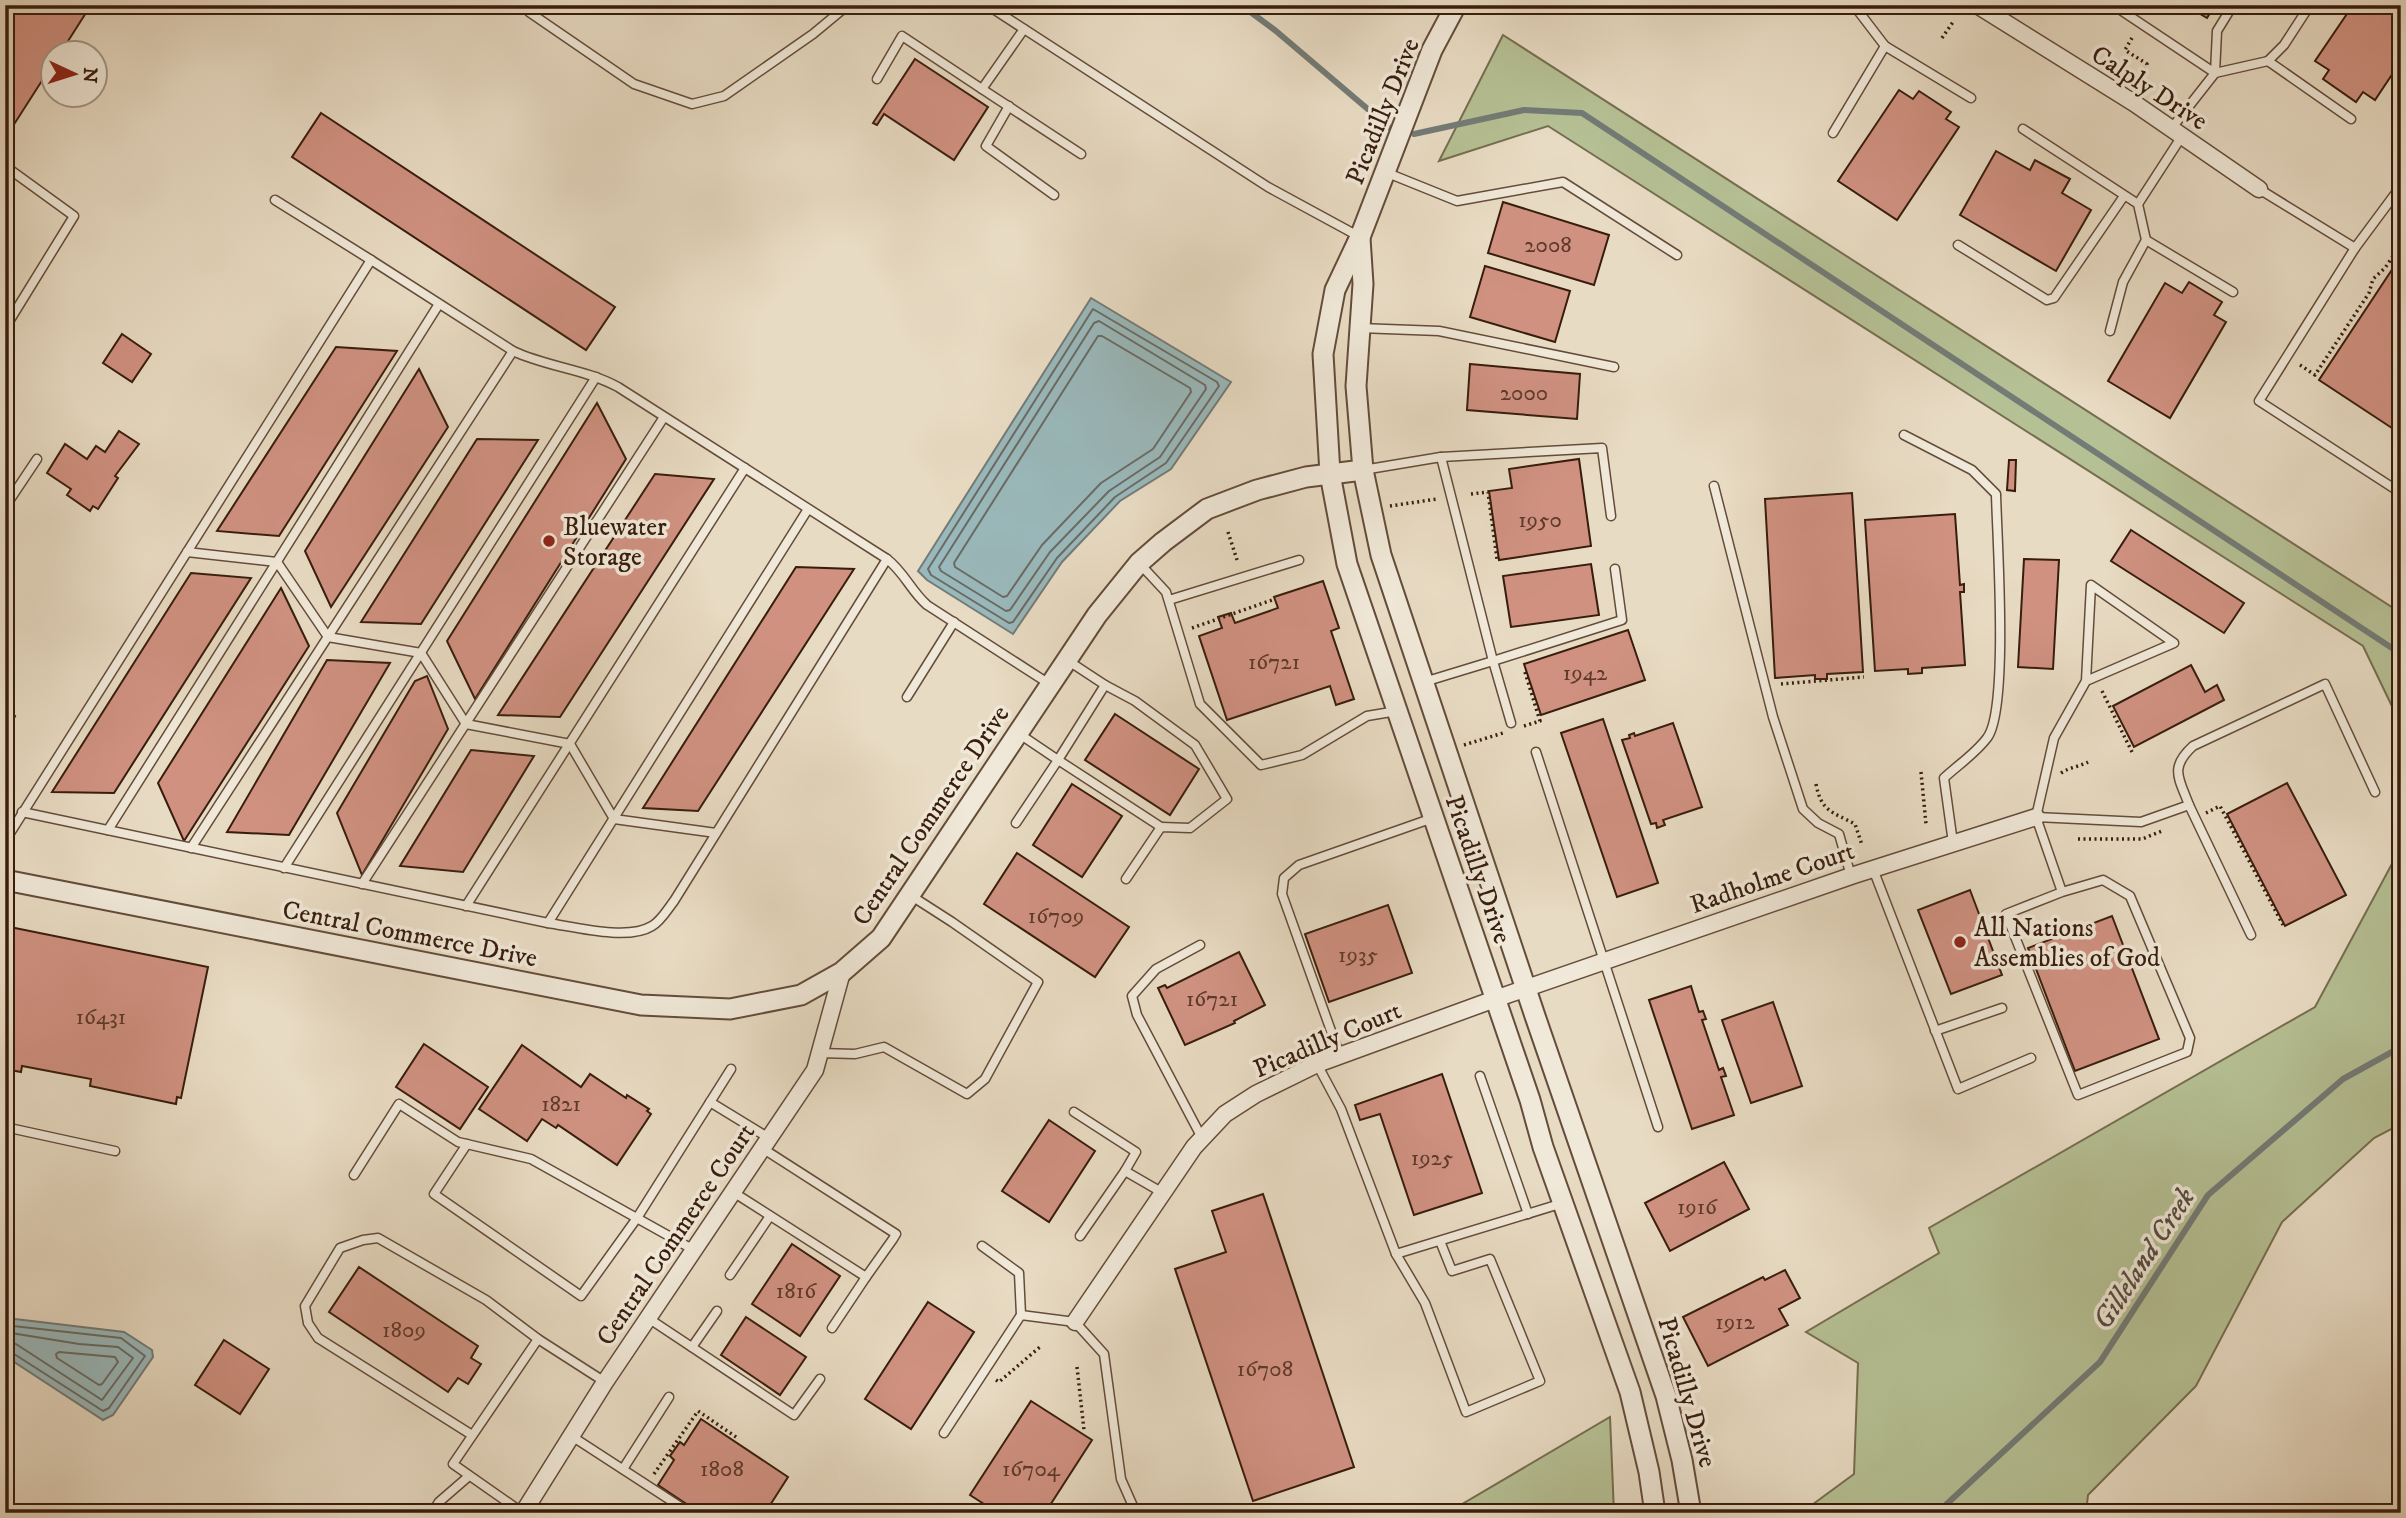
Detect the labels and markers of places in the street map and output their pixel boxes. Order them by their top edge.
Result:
place label: Bluewater Storage [563,511,667,574]
marker: Bluewater Storage [541,533,557,549]
place label: All Nations Assemblies of God [1974,912,2160,975]
marker: All Nations Assemblies of God [1952,934,1968,950]

